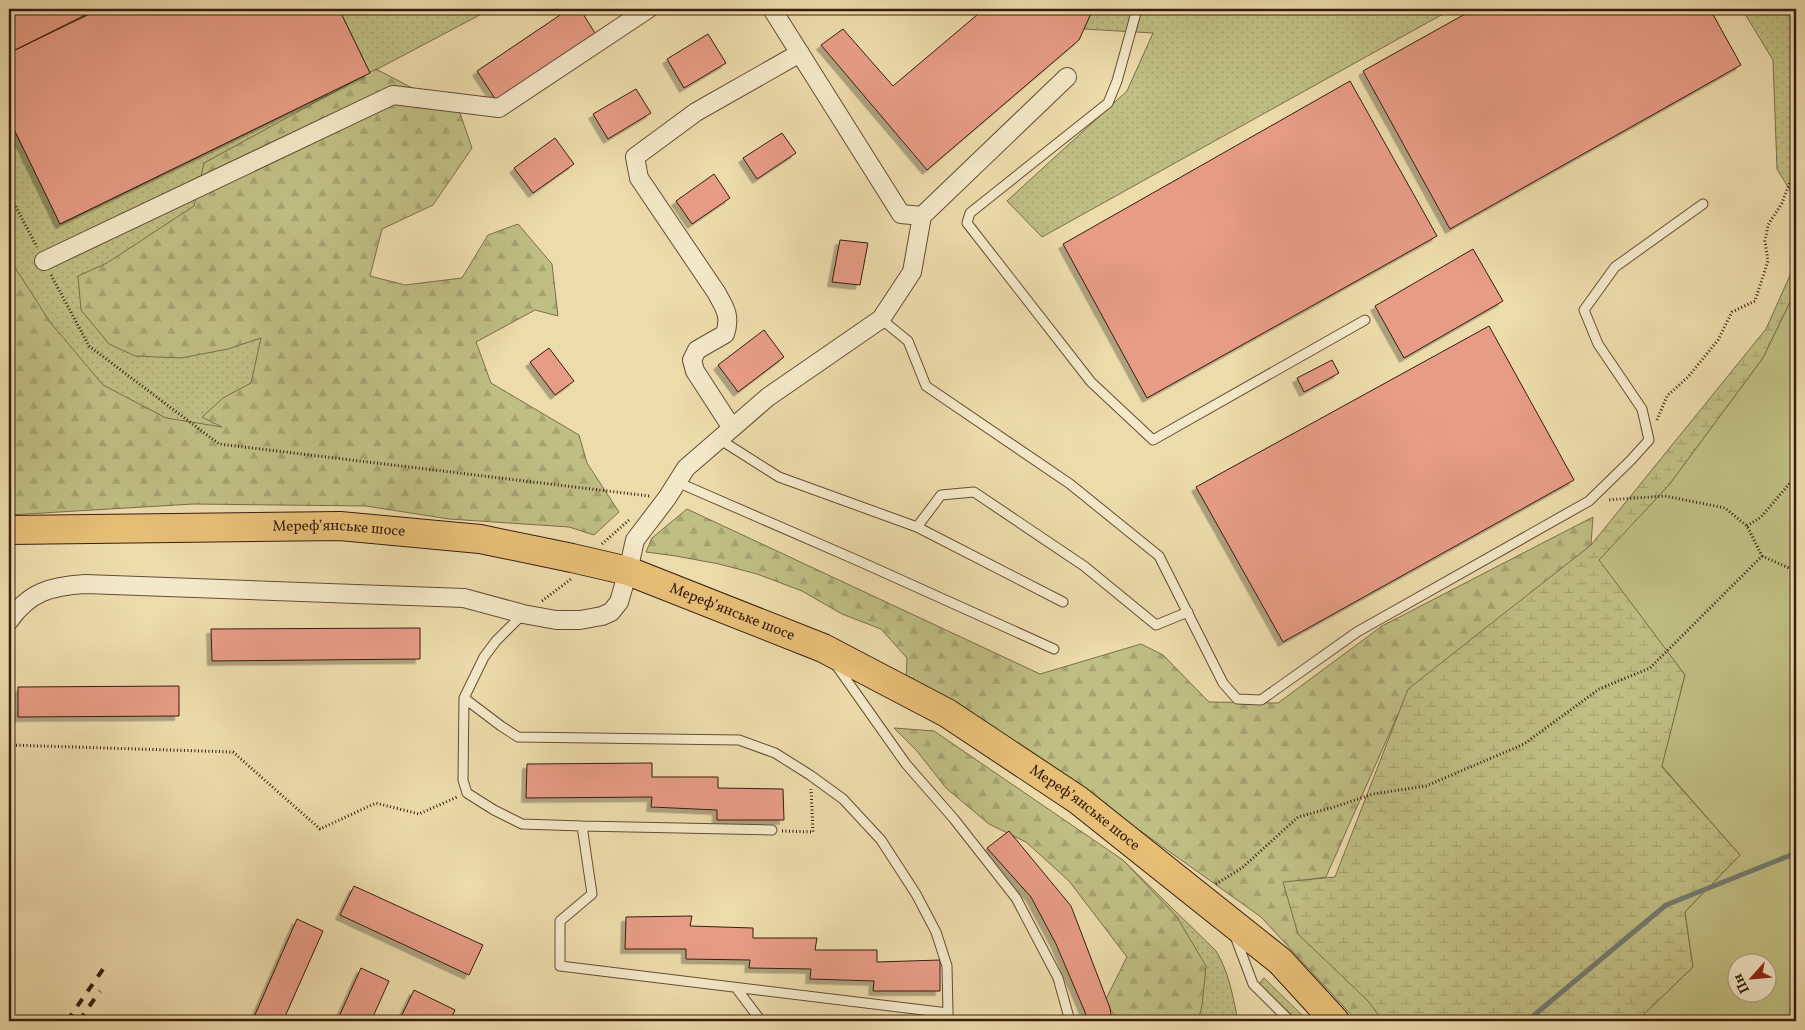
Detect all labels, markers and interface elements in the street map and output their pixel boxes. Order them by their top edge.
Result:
street label: Мереф’янське шосе [272,515,406,543]
street label: Мереф’янське шосе [666,578,798,646]
street label: Мереф’янське шосе [1025,760,1144,856]
north arrow [1728,952,1778,1002]
text: Пн [1729,970,1755,996]

